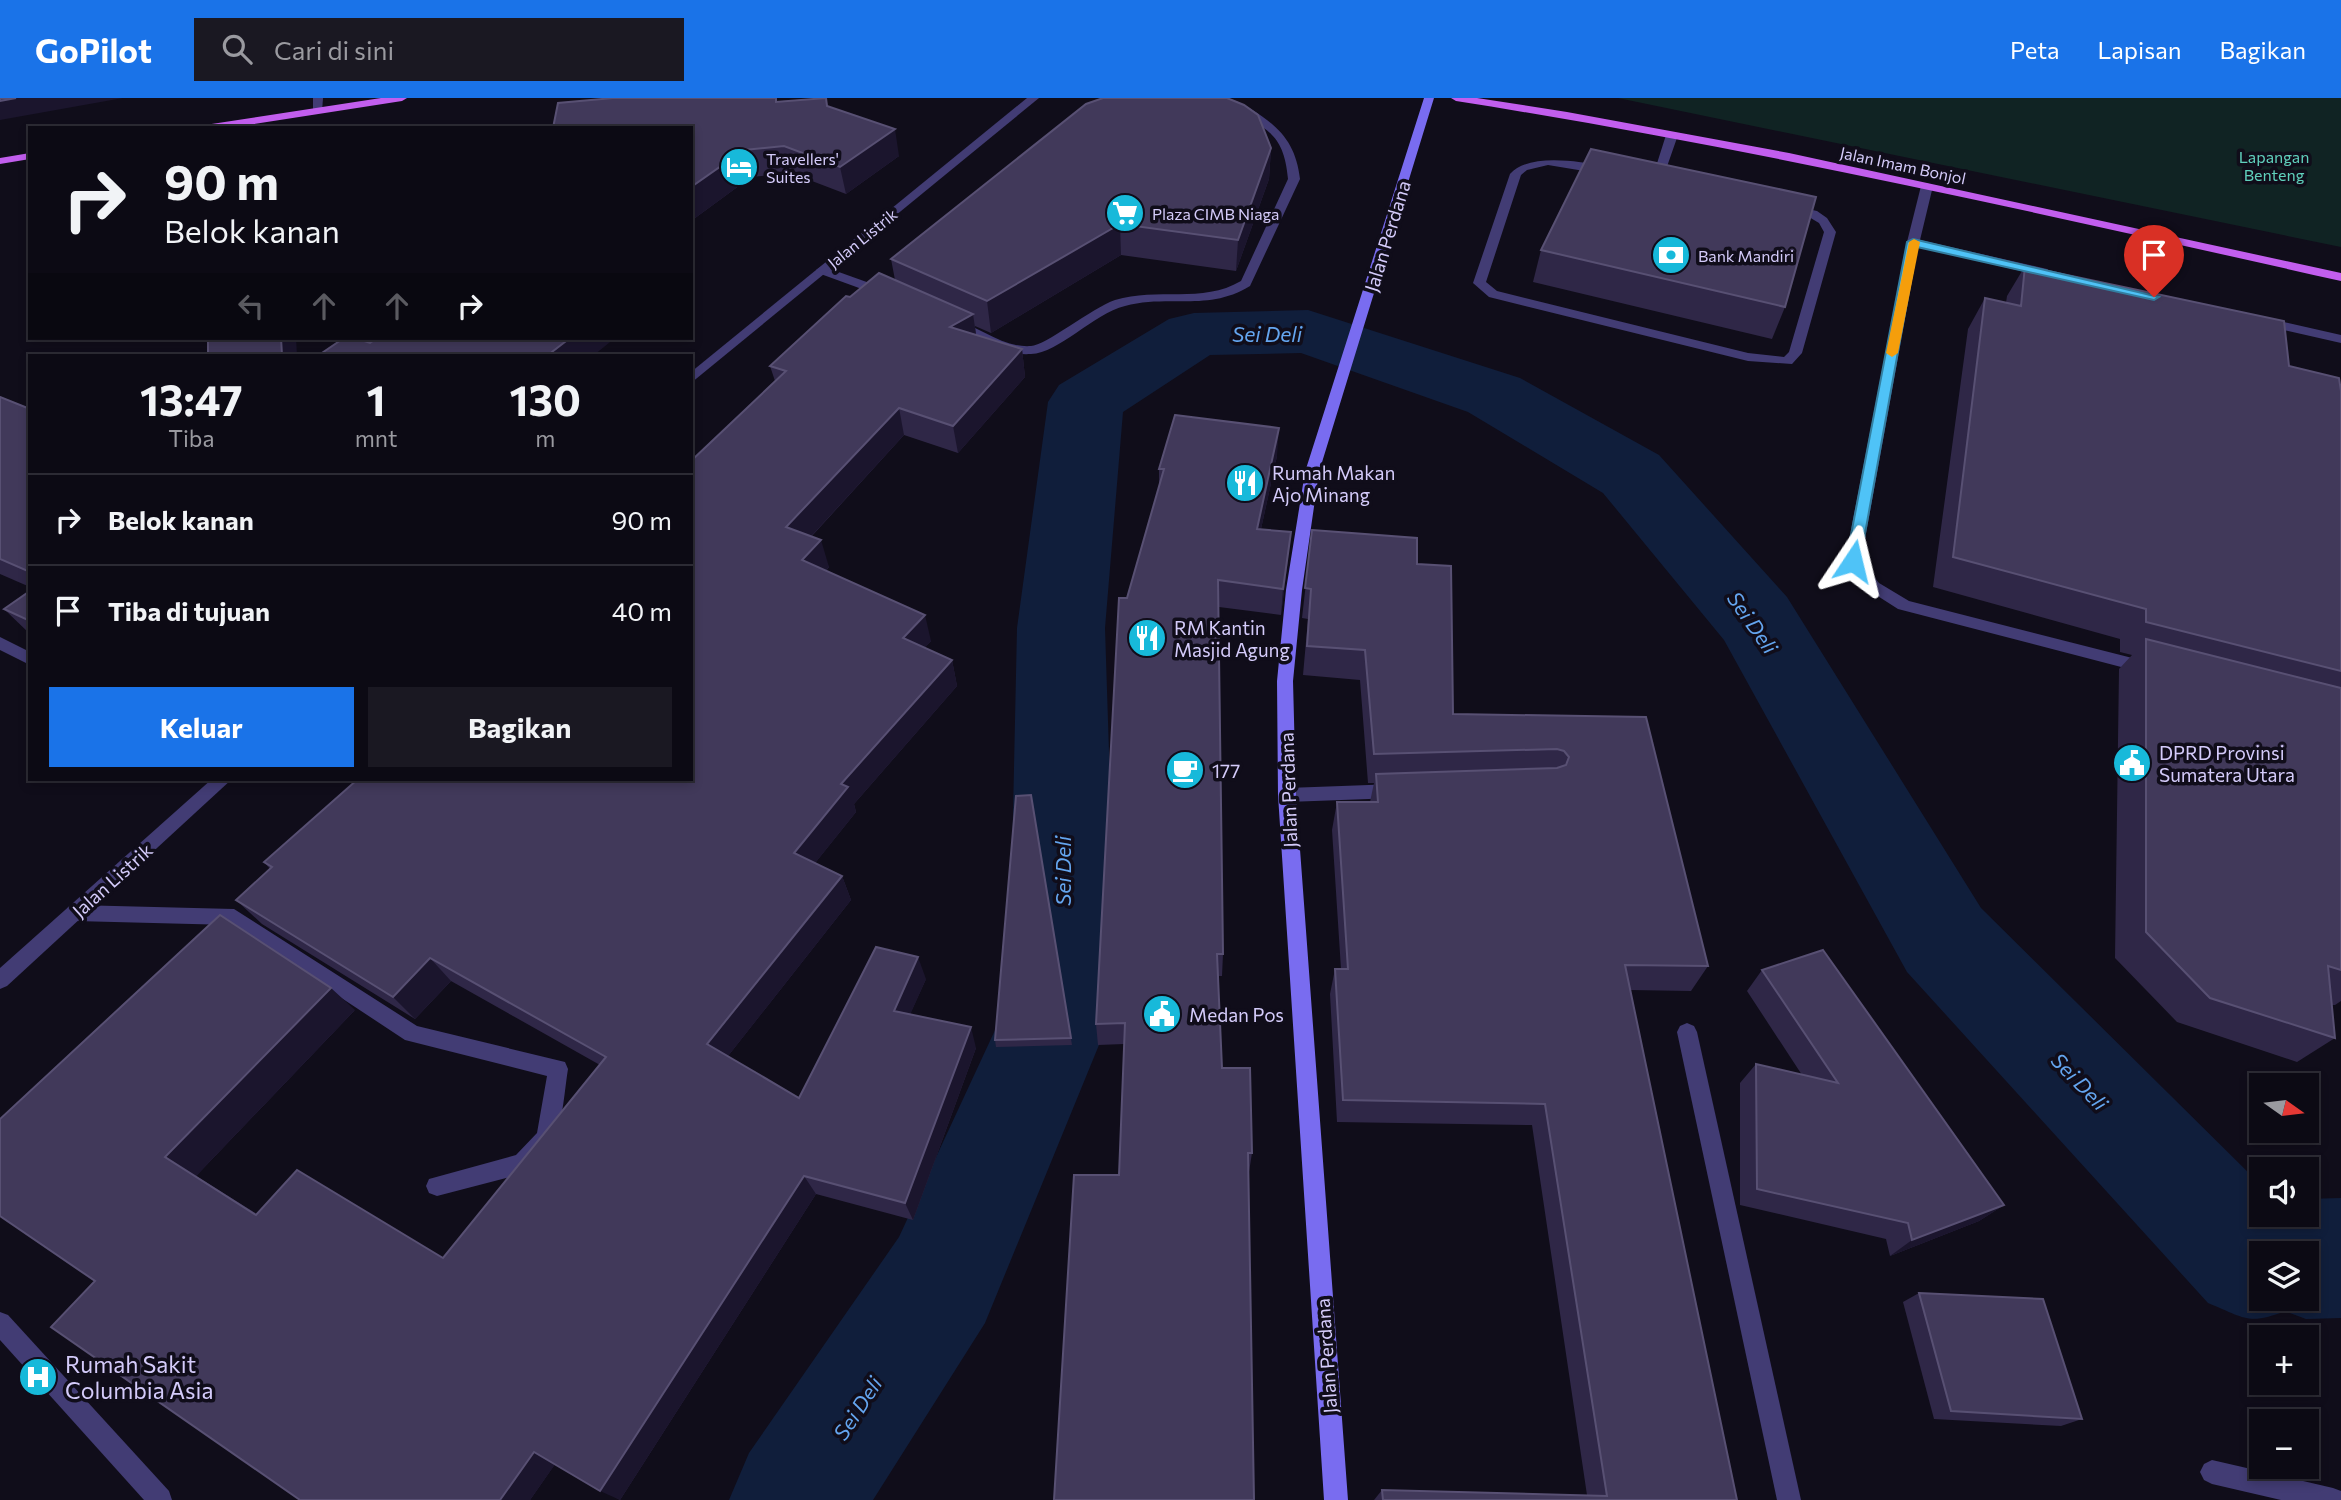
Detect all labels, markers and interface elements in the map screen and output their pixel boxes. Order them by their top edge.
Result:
search box [194,18,684,81]
text: GoPilot [35,29,152,70]
icon: search [218,30,256,68]
text: Cari di sini [274,34,394,65]
text: Peta [2010,35,2060,64]
text: Lapisan [2098,35,2181,64]
text: Bagikan [2219,35,2306,64]
street label: Jalan Imam Bonjol [1838,142,1968,188]
hotel icon: Travellers' Suites [718,146,760,188]
park label: Lapangan Benteng [2239,147,2309,184]
place label: Travellers' Suites [766,149,839,186]
text: 90 m [164,150,279,210]
icon: right [49,154,140,245]
street label: Jalan Perdana [1359,177,1415,295]
supermarket icon: Plaza CIMB Niaga [1104,192,1146,234]
street label: Jalan Listrik [823,204,901,272]
place label: Plaza CIMB Niaga [1152,204,1279,223]
text: Belok kanan [164,210,340,250]
pin [2124,225,2184,297]
bank icon: Bank Mandiri [1650,234,1692,276]
icon: arrive [2135,236,2173,274]
place label: Bank Mandiri [1698,246,1794,265]
icon: left [232,287,270,325]
icon: ahead [305,287,343,325]
icon: ahead [378,287,416,325]
icon: right [451,287,489,325]
water label: Sei Deli [1232,321,1303,346]
text: 13:47 [140,373,243,425]
text: 1 [367,373,386,425]
text: 130 [510,373,581,425]
text: Tiba [168,424,215,452]
text: mnt [355,424,397,452]
text: m [535,424,555,452]
place label: Rumah Makan Ajo Minang [1272,461,1395,506]
restaurant icon: Rumah Makan Ajo Minang [1224,462,1266,504]
icon: right [49,501,87,539]
text: Belok kanan [108,504,254,535]
text: 90 m [612,504,672,535]
position arrow [1816,524,1890,598]
water label: Sei Deli [1723,586,1784,658]
icon: arrive [49,592,87,630]
text: Tiba di tujuan [108,595,270,626]
text: 40 m [612,595,672,626]
place label: RM Kantin Masjid Agung [1174,616,1290,661]
restaurant icon: RM Kantin Masjid Agung [1126,617,1168,659]
button: Keluar [49,687,354,767]
button: Bagikan [368,687,672,767]
street label: Jalan Perdana [1274,732,1302,848]
place label: DPRD Provinsi Sumatera Utara [2159,741,2295,786]
public building icon: DPRD Provinsi Sumatera Utara [2111,742,2153,784]
cafe icon: 177 [1164,749,1206,791]
place label: 177 [1212,759,1240,782]
water label: Sei Deli [1050,835,1075,906]
street label: Jalan Listrik [67,838,157,922]
public building icon: Medan Pos [1141,993,1183,1035]
place label: Medan Pos [1189,1003,1284,1026]
water label: Sei Deli [2047,1047,2114,1115]
north arrow [2249,1073,2319,1143]
map controls [2249,1073,2319,1479]
button: sound [2249,1157,2319,1227]
button: layers [2249,1241,2319,1311]
street label: Jalan Perdana [1311,1298,1341,1414]
button: + [2249,1325,2319,1395]
place label: Rumah Sakit Columbia Asia [65,1350,213,1404]
hospital icon: Rumah Sakit Columbia Asia [17,1356,59,1398]
water label: Sei Deli [827,1371,887,1444]
button: − [2249,1409,2319,1479]

